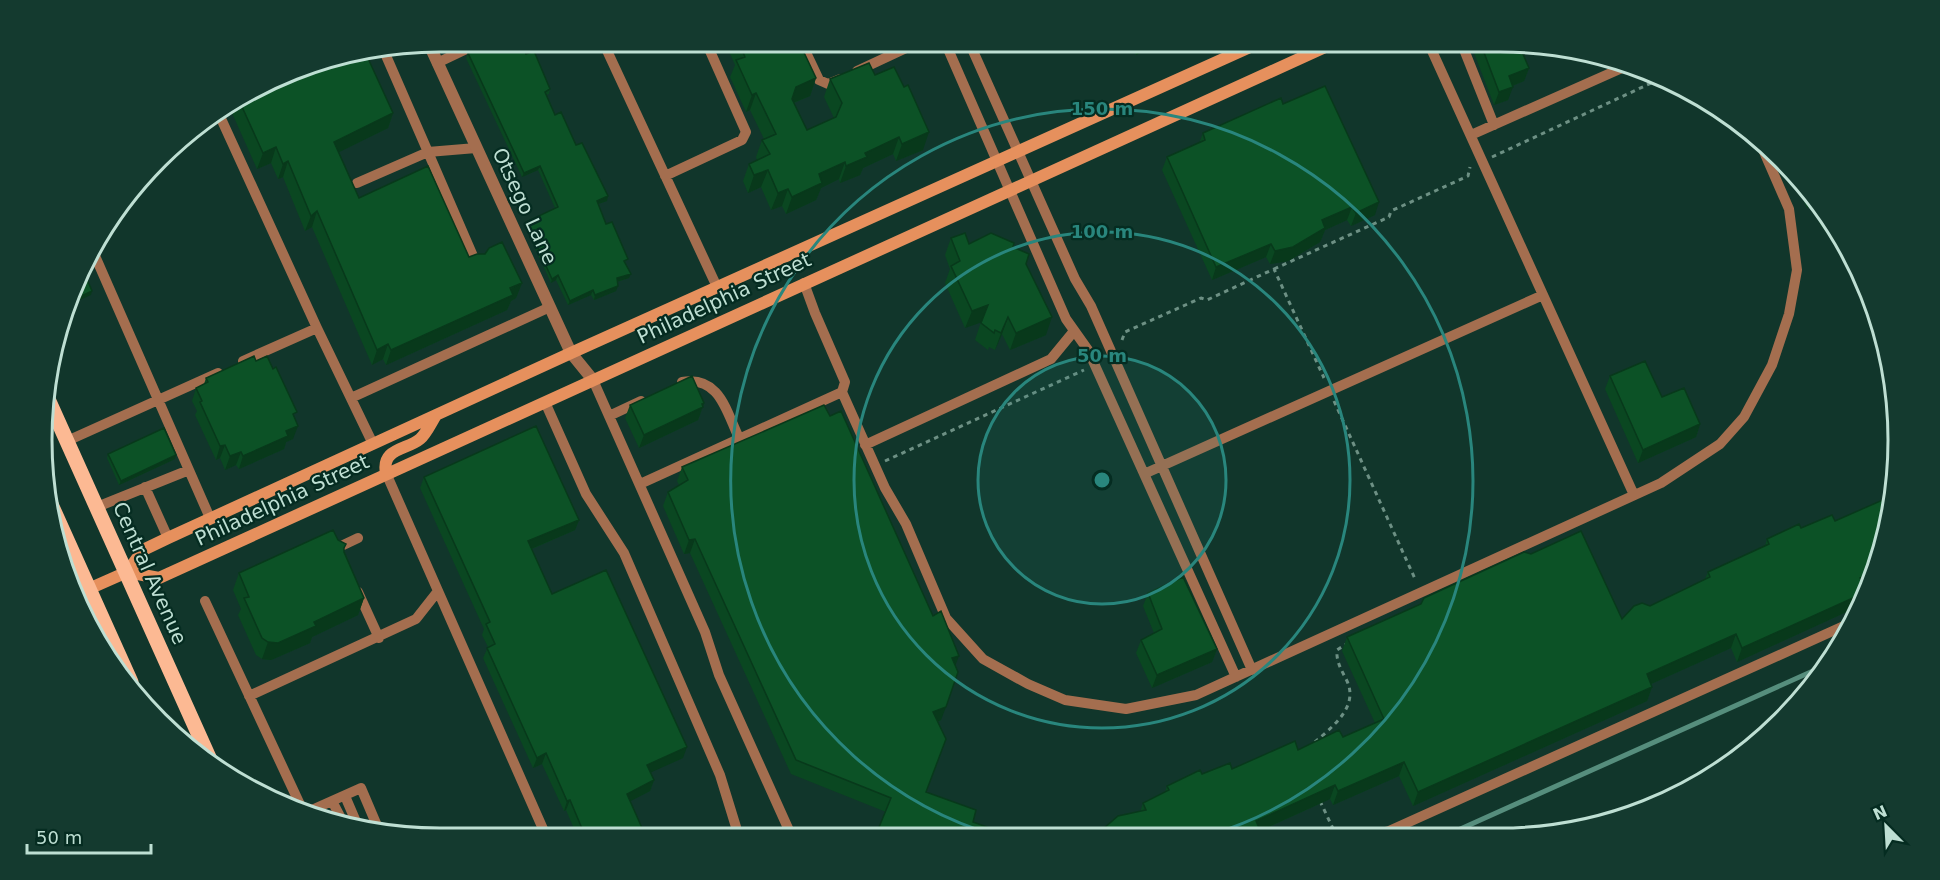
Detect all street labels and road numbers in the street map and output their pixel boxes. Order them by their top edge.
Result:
street label: Otsego Lane [488,144,562,268]
street label: Philadelphia Street [633,247,815,349]
street label: Philadelphia Street [191,449,373,551]
street label: Central Avenue [108,498,192,648]

